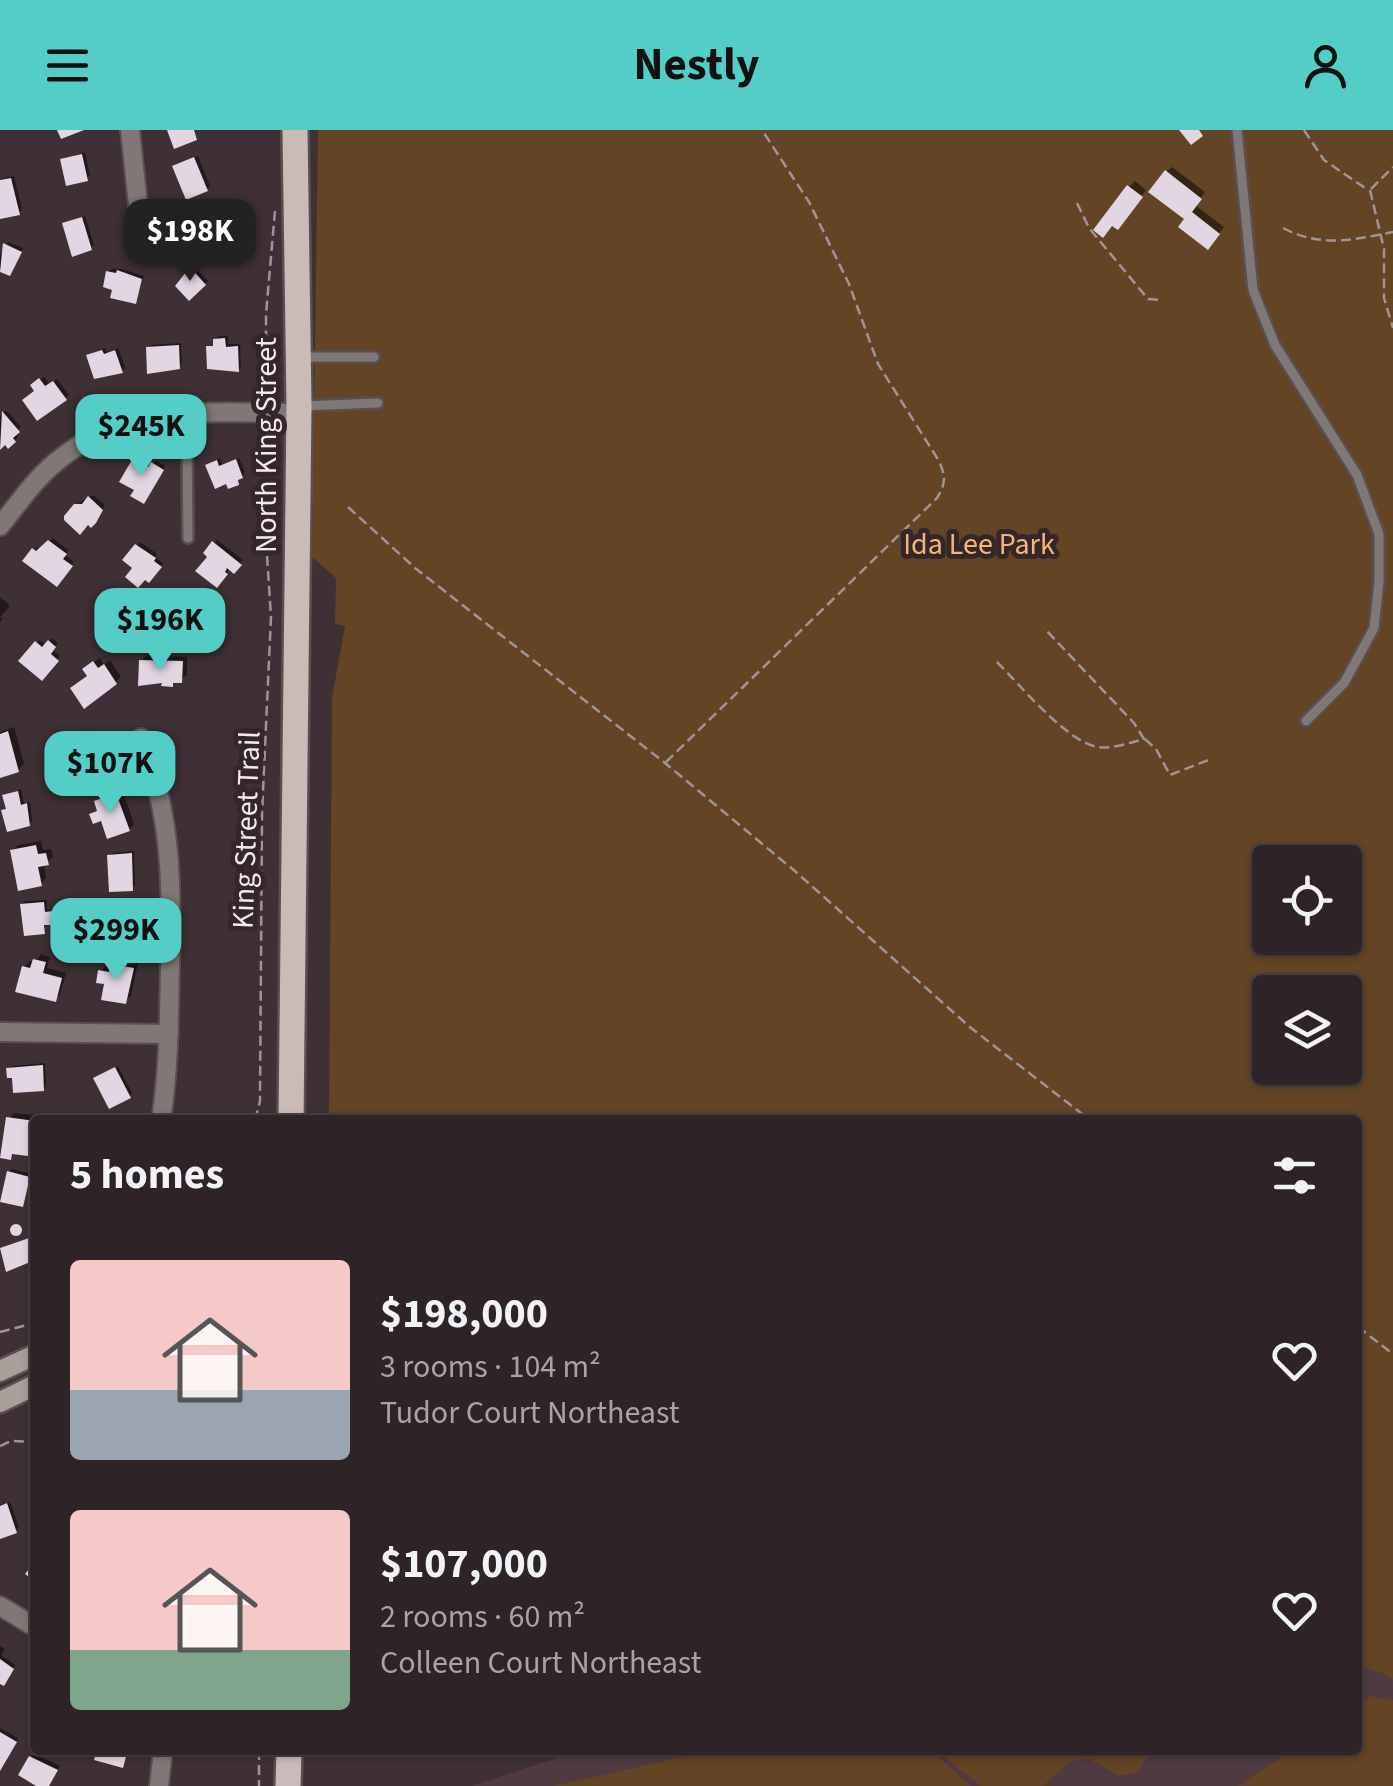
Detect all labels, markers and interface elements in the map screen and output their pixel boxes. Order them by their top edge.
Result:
text: Nestly [634,33,759,97]
icon: menu [40,38,95,93]
icon: person [1298,38,1353,93]
pin: $198K [120,199,260,284]
text: $198K [146,208,234,254]
street label: North King Street [245,337,288,553]
pin: $245K [71,394,211,479]
text: $245K [97,403,185,449]
park label: Ida Lee Park [903,523,1055,566]
pin: $196K [90,588,230,673]
text: $196K [116,597,204,643]
street label: King Street Trail [222,730,271,930]
pin: $107K [40,731,180,816]
text: $107K [66,740,154,786]
map controls [1252,845,1362,1085]
button: locate [1252,845,1362,955]
pin: $299K [46,898,186,983]
text: $299K [72,907,160,953]
button: layers [1252,975,1362,1085]
text: 5 homes [70,1145,224,1205]
icon: filters [1267,1148,1322,1203]
text: $198,000 [380,1284,548,1344]
icon: home [150,1300,270,1420]
icon: heart [1267,1333,1322,1388]
text: 3 rooms · 104 m² [380,1344,601,1390]
text: Tudor Court Northeast [380,1390,680,1436]
text: $107,000 [380,1534,548,1594]
icon: home [150,1550,270,1670]
icon: heart [1267,1583,1322,1638]
text: 2 rooms · 60 m² [380,1594,585,1640]
text: Colleen Court Northeast [380,1640,701,1686]

